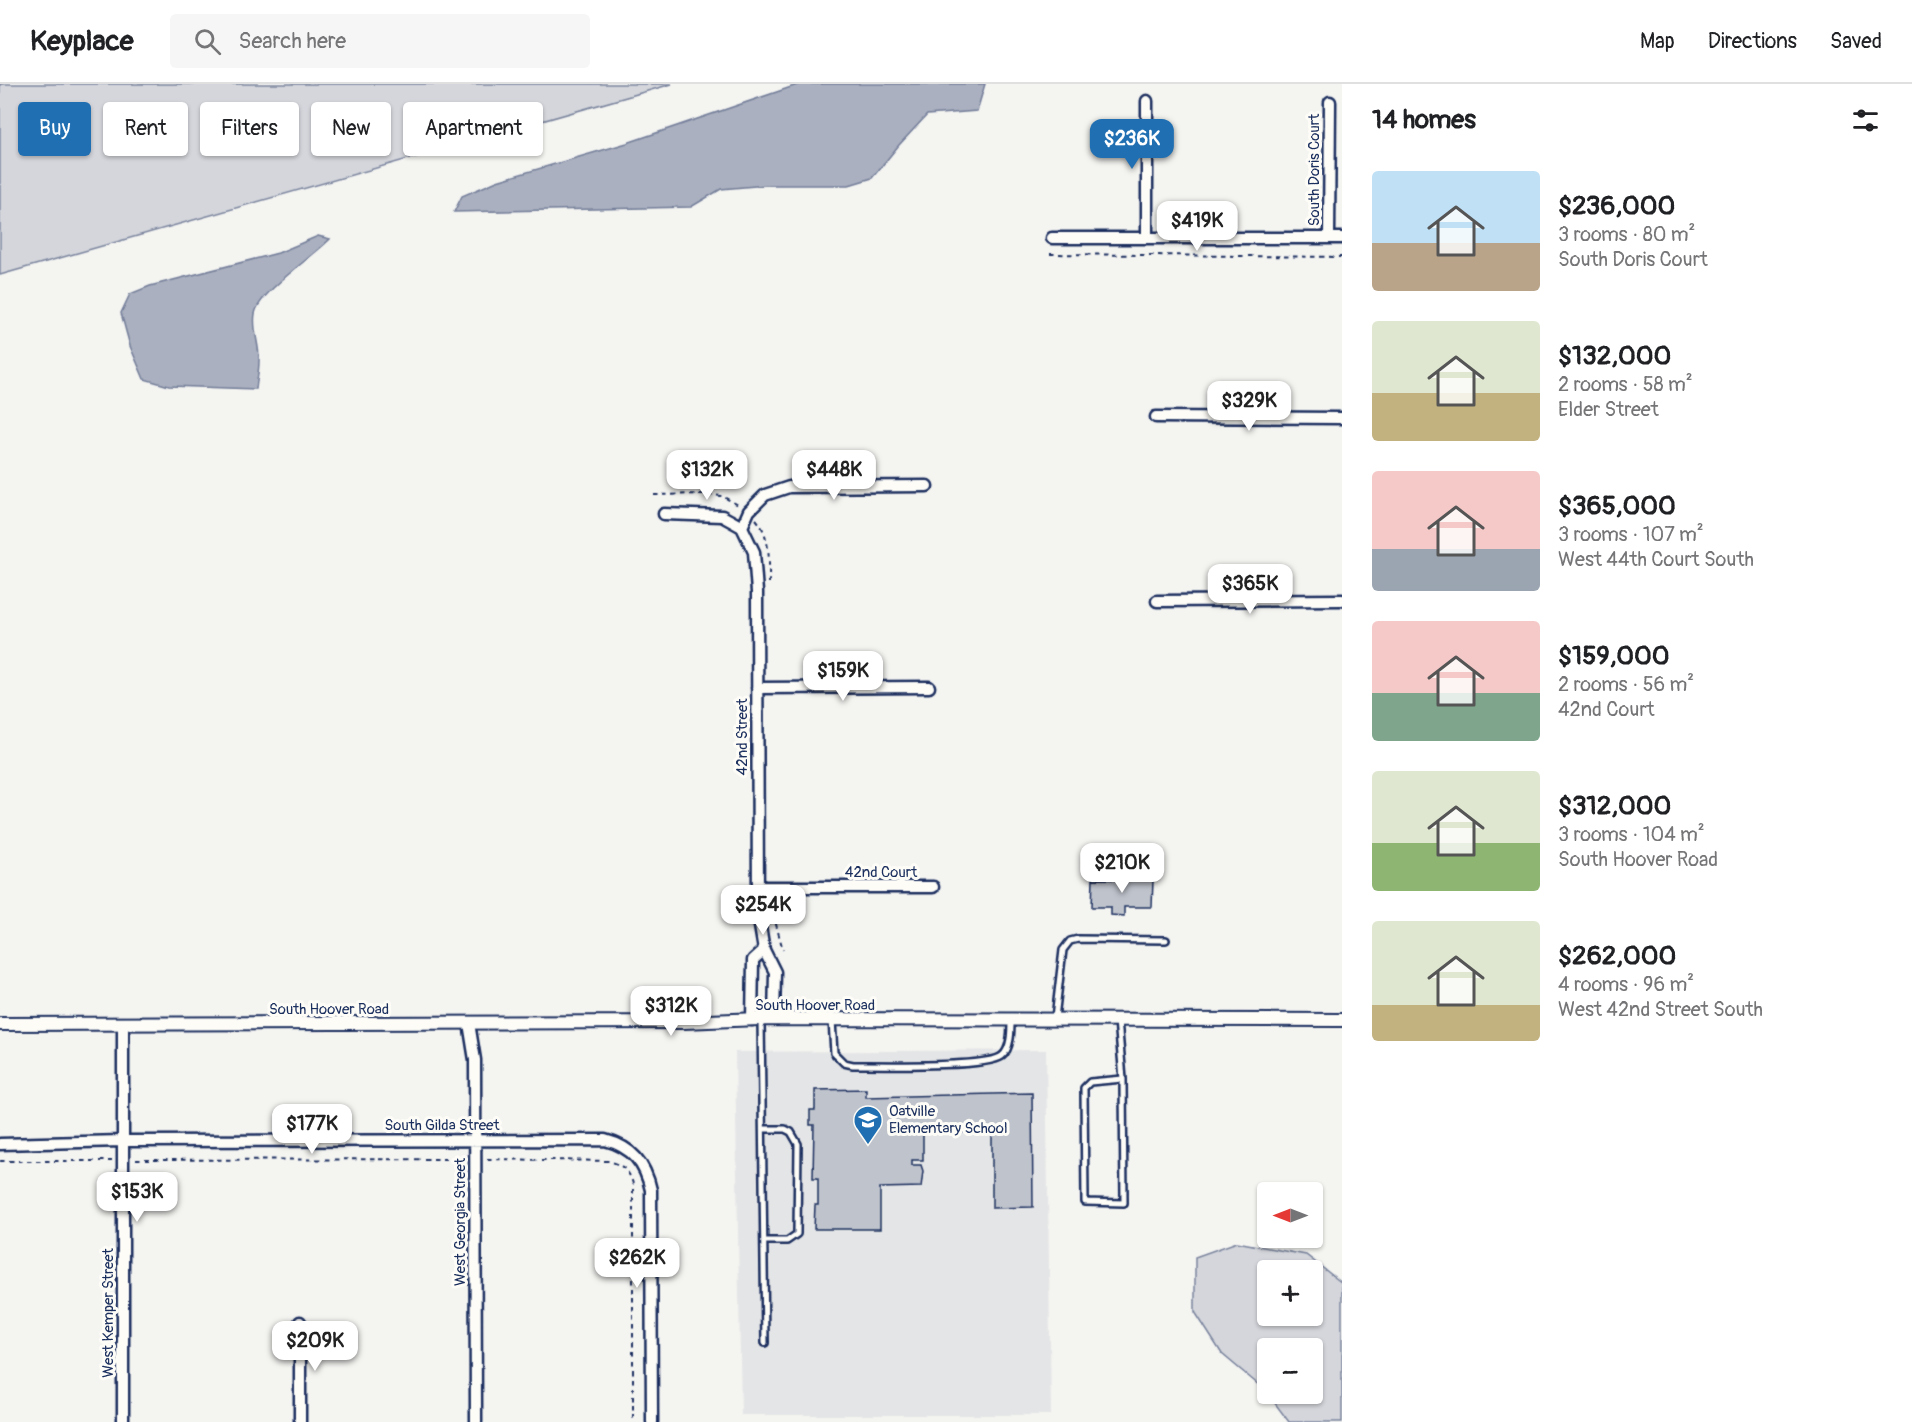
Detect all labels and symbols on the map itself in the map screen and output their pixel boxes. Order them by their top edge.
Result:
street label: South Doris Court [1305,113,1324,226]
pin: $236K [1090,119,1174,170]
pin: $419K [1155,201,1239,252]
pin: $329K [1207,381,1291,432]
pin: $132K [665,450,749,501]
pin: $448K [792,450,876,501]
pin: $365K [1208,564,1292,615]
pin: $159K [801,651,885,702]
street label: 42nd Street [733,698,752,775]
pin: $210K [1080,843,1164,894]
street label: 42nd Court [845,863,918,882]
pin: $254K [721,885,805,936]
pin: $312K [629,986,713,1037]
street label: South Hoover Road [755,996,875,1015]
street label: South Hoover Road [269,1000,389,1019]
place label: Oatville Elementary School [889,1102,1008,1138]
pin: $177K [270,1104,354,1155]
school or university icon: Oatville Elementary School [852,1104,884,1146]
street label: South Gilda Street [384,1116,501,1135]
street label: West Georgia Street [451,1157,470,1286]
pin: $153K [95,1172,179,1223]
north arrow [1257,1182,1323,1248]
pin: $262K [595,1238,679,1289]
street label: West Kemper Street [99,1247,118,1378]
pin: $209K [273,1321,357,1372]

